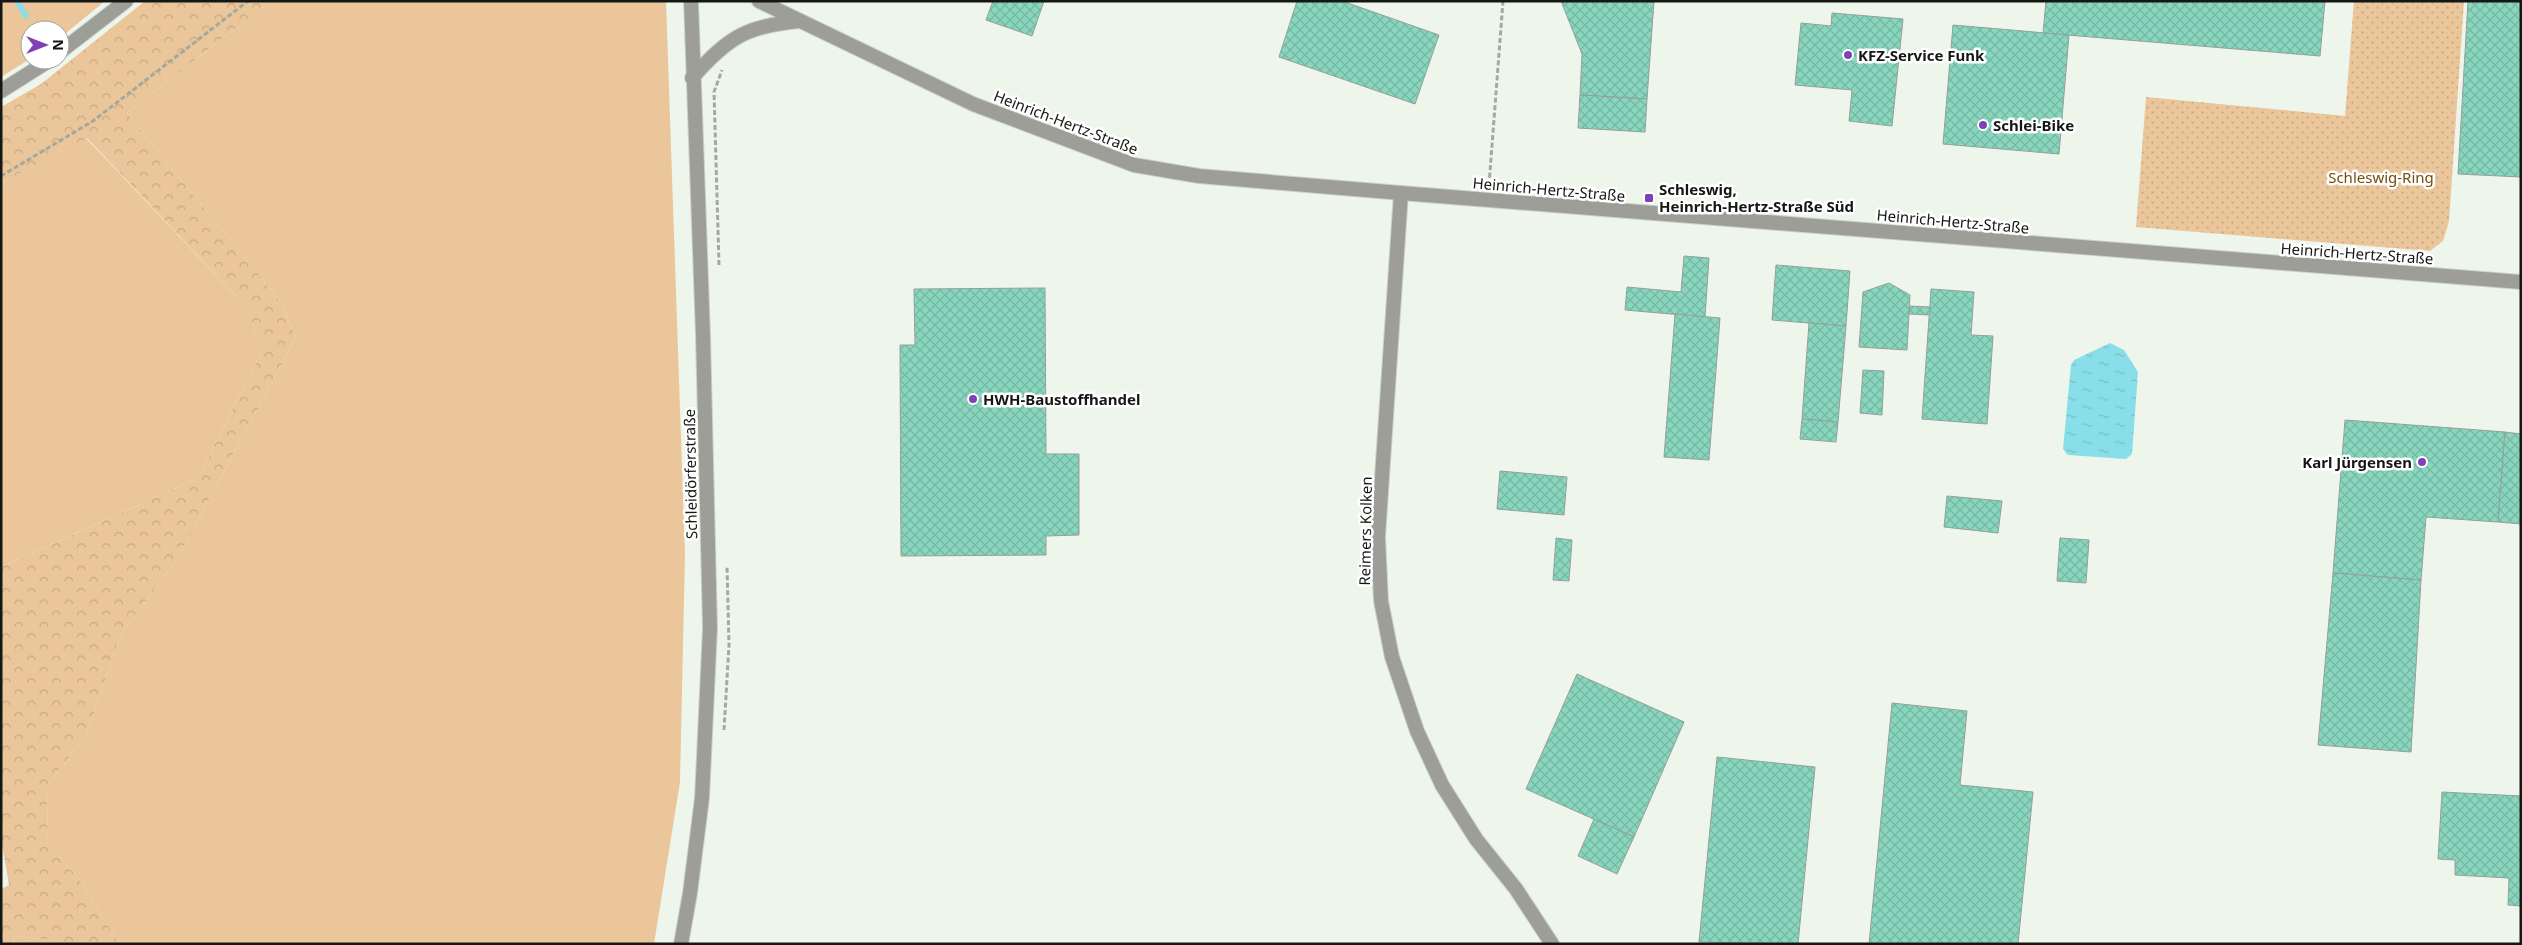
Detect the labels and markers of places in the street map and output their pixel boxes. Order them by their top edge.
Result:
place label: KFZ-Service Funk [1858,45,1985,65]
marker: KFZ-Service Funk [1842,49,1854,61]
place label: Schlei-Bike [1993,115,2074,135]
marker: Schlei-Bike [1977,119,1989,131]
place label: Schleswig, Heinrich-Hertz-Straße Süd [1659,179,1854,216]
marker: Schleswig, Heinrich-Hertz-Straße Süd [1643,192,1655,204]
place label: HWH-Baustoffhandel [983,389,1140,409]
marker: HWH-Baustoffhandel [967,393,979,405]
place label: Karl Jürgensen [2302,452,2412,472]
marker: Karl Jürgensen [2416,456,2428,468]

